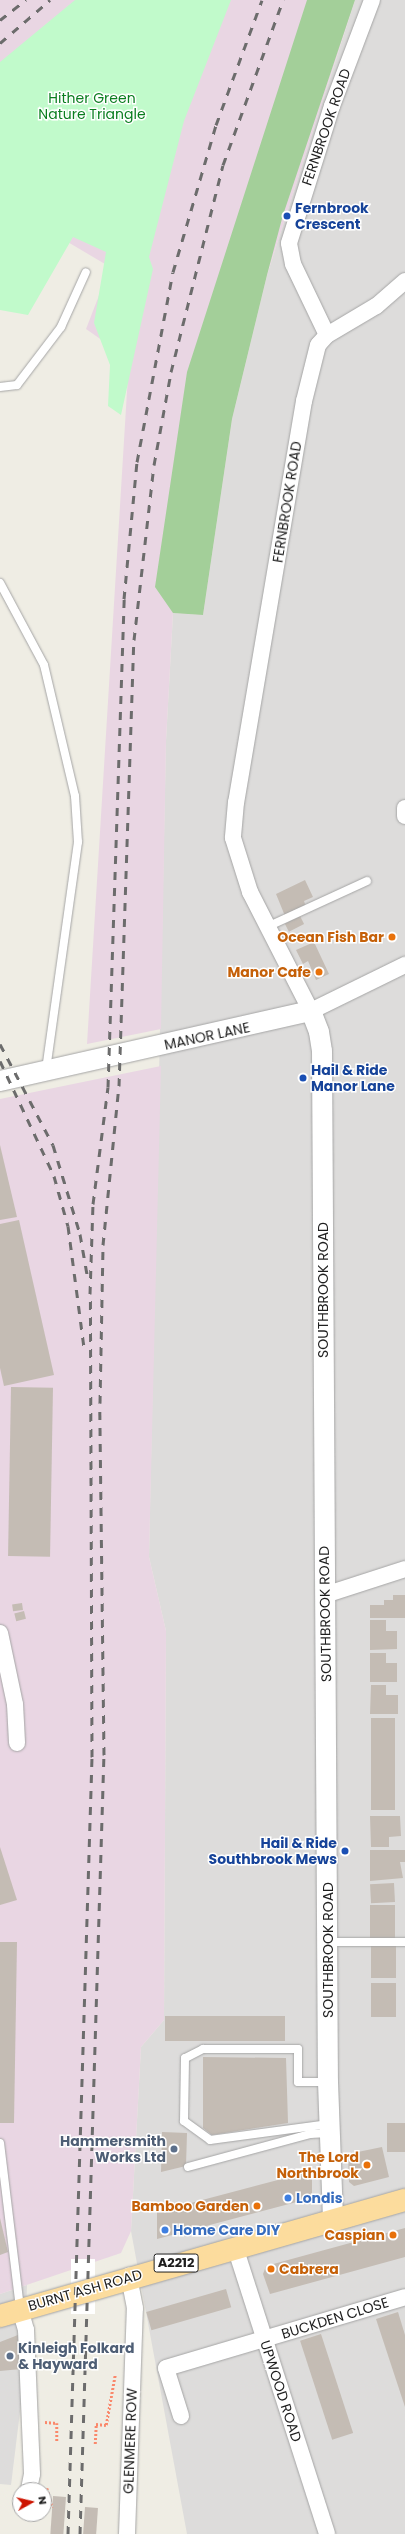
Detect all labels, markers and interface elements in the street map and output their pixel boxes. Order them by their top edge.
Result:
street label: FERNBROOK ROAD [298,66,354,188]
park label: Hither Green Nature Triangle [38,90,146,122]
place label: Fernbrook Crescent [295,200,369,232]
marker: Fernbrook Crescent [282,211,292,221]
street label: FERNBROOK ROAD [269,440,305,564]
place label: Ocean Fish Bar [277,929,384,945]
marker: Ocean Fish Bar [387,932,397,942]
place label: Manor Cafe [227,964,311,980]
marker: Manor Cafe [314,967,324,977]
street label: MANOR LANE [163,1019,251,1053]
place label: Hail & Ride Manor Lane [311,1062,395,1094]
marker: Hail & Ride Manor Lane [298,1073,308,1083]
street label: SOUTHBROOK ROAD [315,1222,331,1358]
street label: SOUTHBROOK ROAD [315,1546,335,1682]
place label: Hail & Ride Southbrook Mews [209,1835,337,1868]
marker: Hail & Ride Southbrook Mews [340,1846,350,1856]
street label: SOUTHBROOK ROAD [320,1882,336,2018]
place label: Hammersmith Works Ltd [60,2133,166,2166]
marker: Hammersmith Works Ltd [169,2144,179,2154]
place label: The Lord Northbrook [276,2149,359,2182]
marker: The Lord Northbrook [362,2160,372,2170]
place label: Londis [296,2190,342,2206]
marker: Londis [283,2193,293,2203]
place label: Bamboo Garden [131,2198,249,2214]
marker: Bamboo Garden [252,2201,262,2211]
place label: Home Care DIY [173,2222,280,2238]
marker: Home Care DIY [160,2225,170,2235]
place label: Caspian [324,2227,385,2243]
marker: Caspian [388,2230,398,2240]
road number: A2212 [153,2252,199,2274]
place label: Cabrera [279,2261,339,2277]
marker: Cabrera [266,2264,276,2274]
street label: BURNT ASH ROAD [26,2266,144,2314]
street label: BUCKDEN CLOSE [279,2294,391,2342]
street label: UPWOOD ROAD [257,2338,305,2444]
place label: Kinleigh Folkard & Hayward [18,2340,134,2372]
marker: Kinleigh Folkard & Hayward [5,2351,15,2361]
street label: GLENMERE ROW [120,2388,140,2494]
north arrow [12,2482,52,2522]
text: N [34,2495,51,2506]

